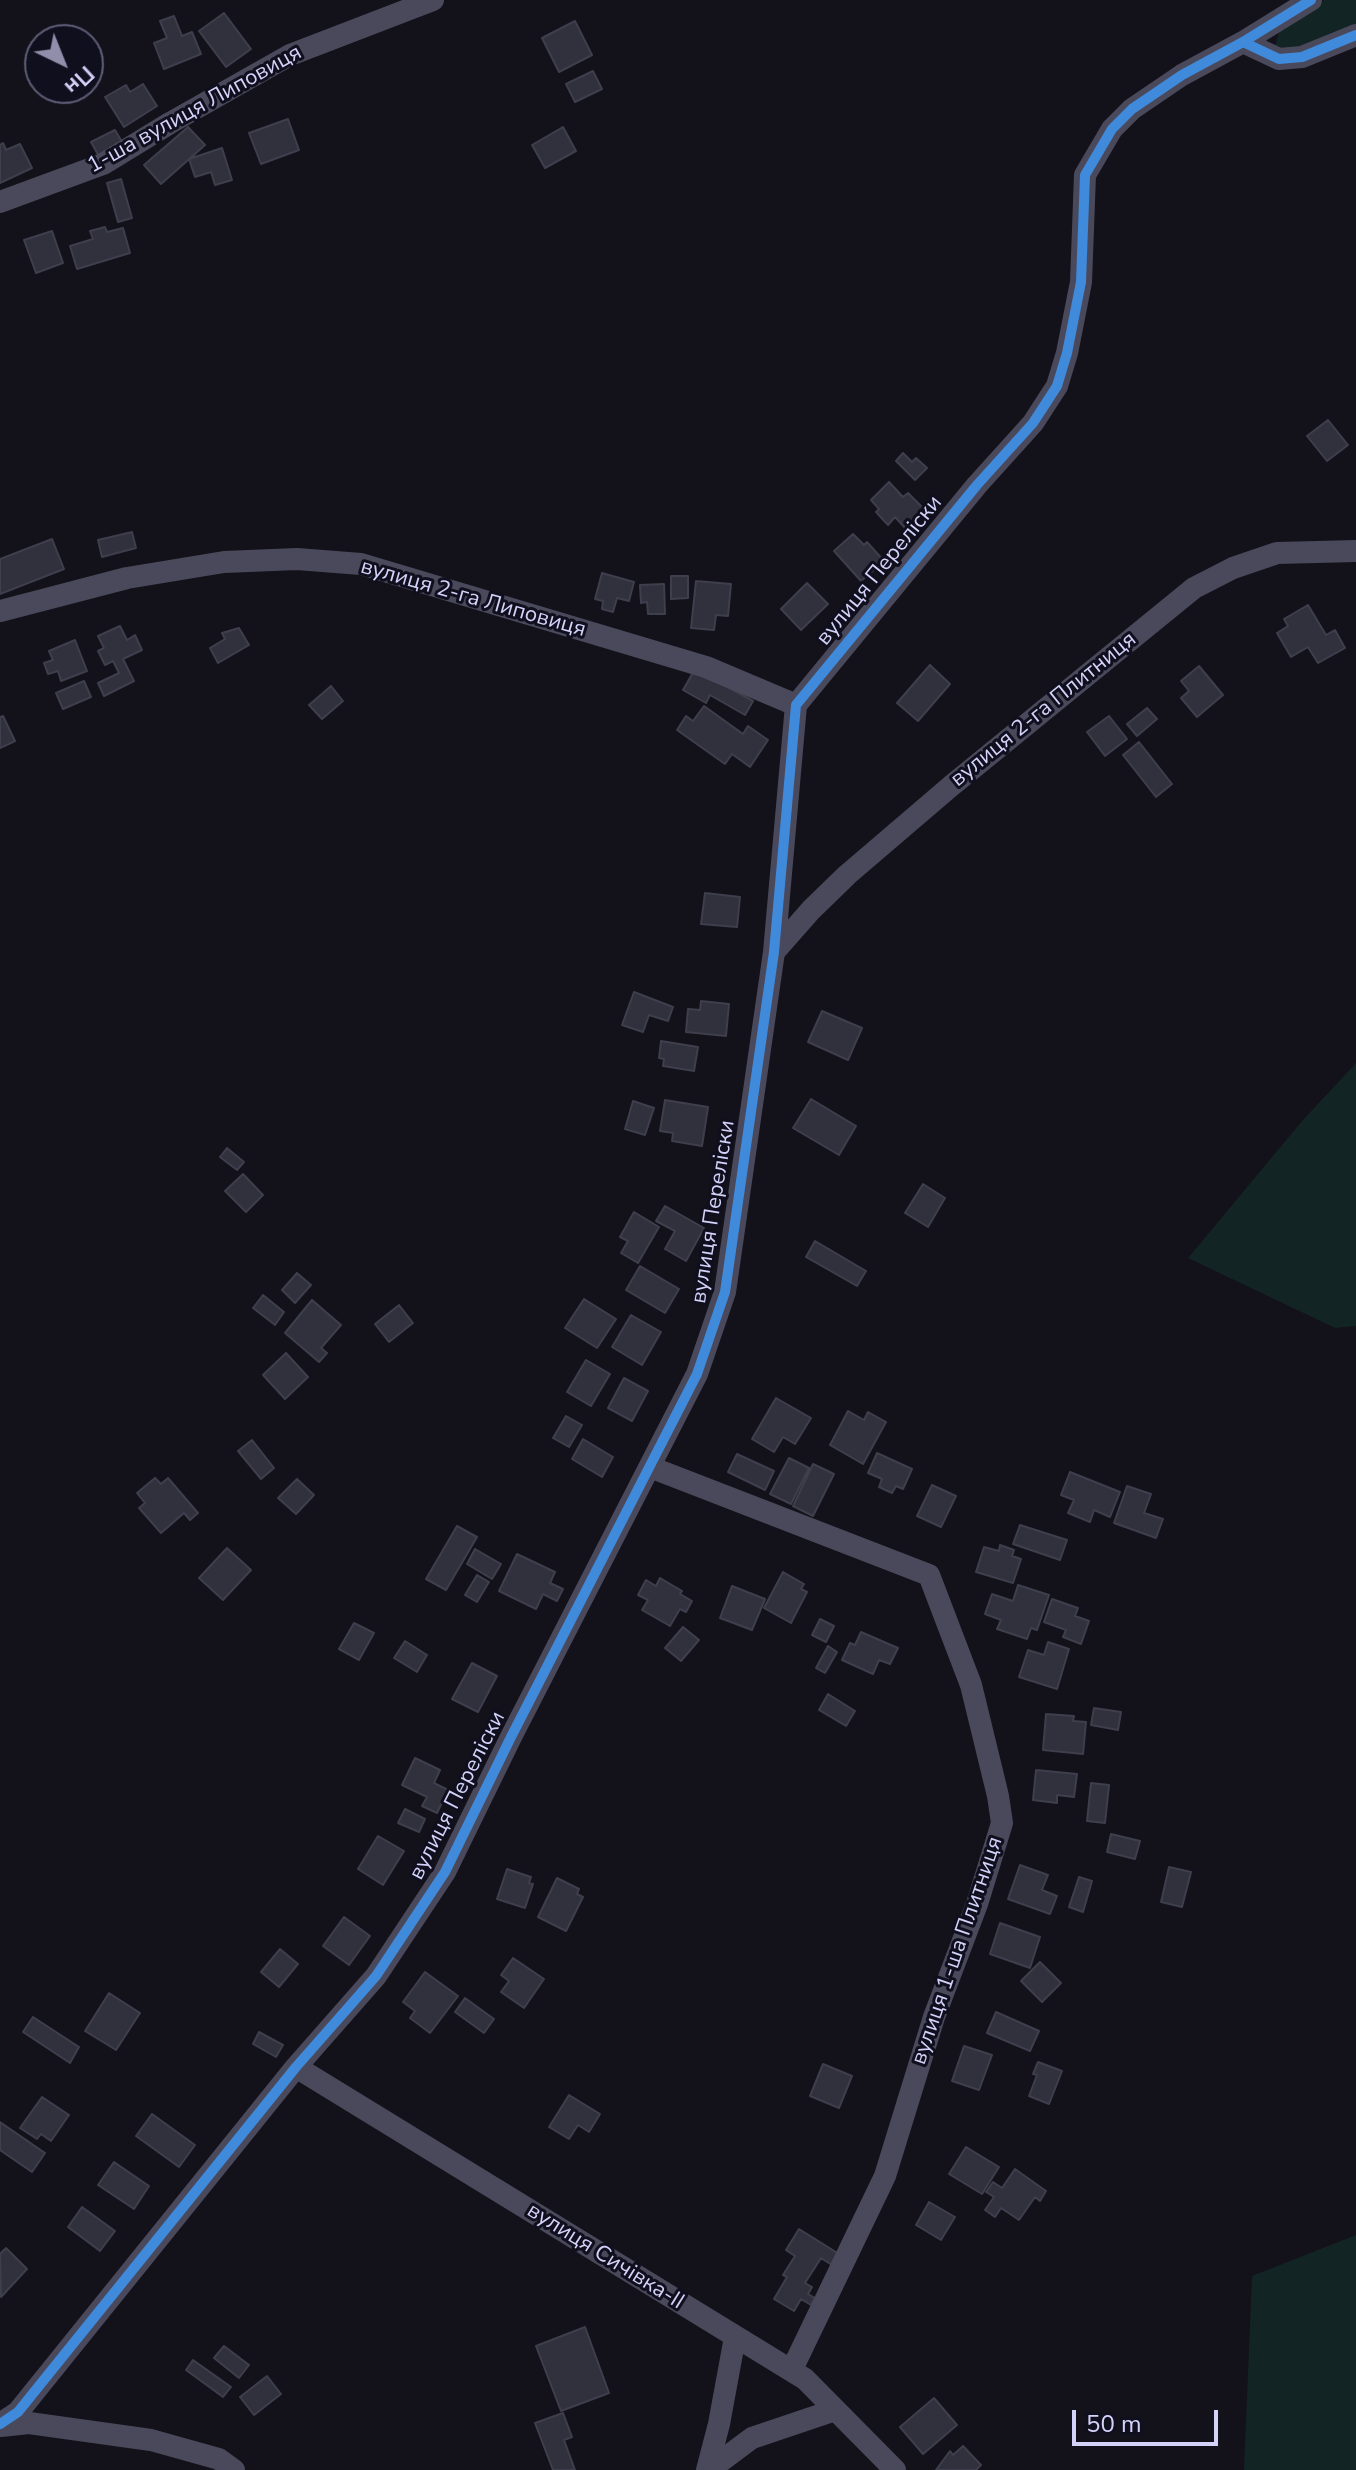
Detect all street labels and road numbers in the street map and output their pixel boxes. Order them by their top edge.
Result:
street label: 1-ша вулиця Липовиця [83,40,307,180]
street label: вулиця Переліски [811,491,949,651]
street label: вулиця 2-га Липовиця [357,554,589,644]
street label: вулиця 2-га Плитниця [946,627,1142,793]
street label: вулиця Переліски [686,1118,742,1306]
street label: вулиця Переліски [404,1707,512,1885]
street label: вулиця 1-ша Плитниця [907,1834,1009,2068]
street label: вулиця Сичівка-II [522,2198,688,2316]

